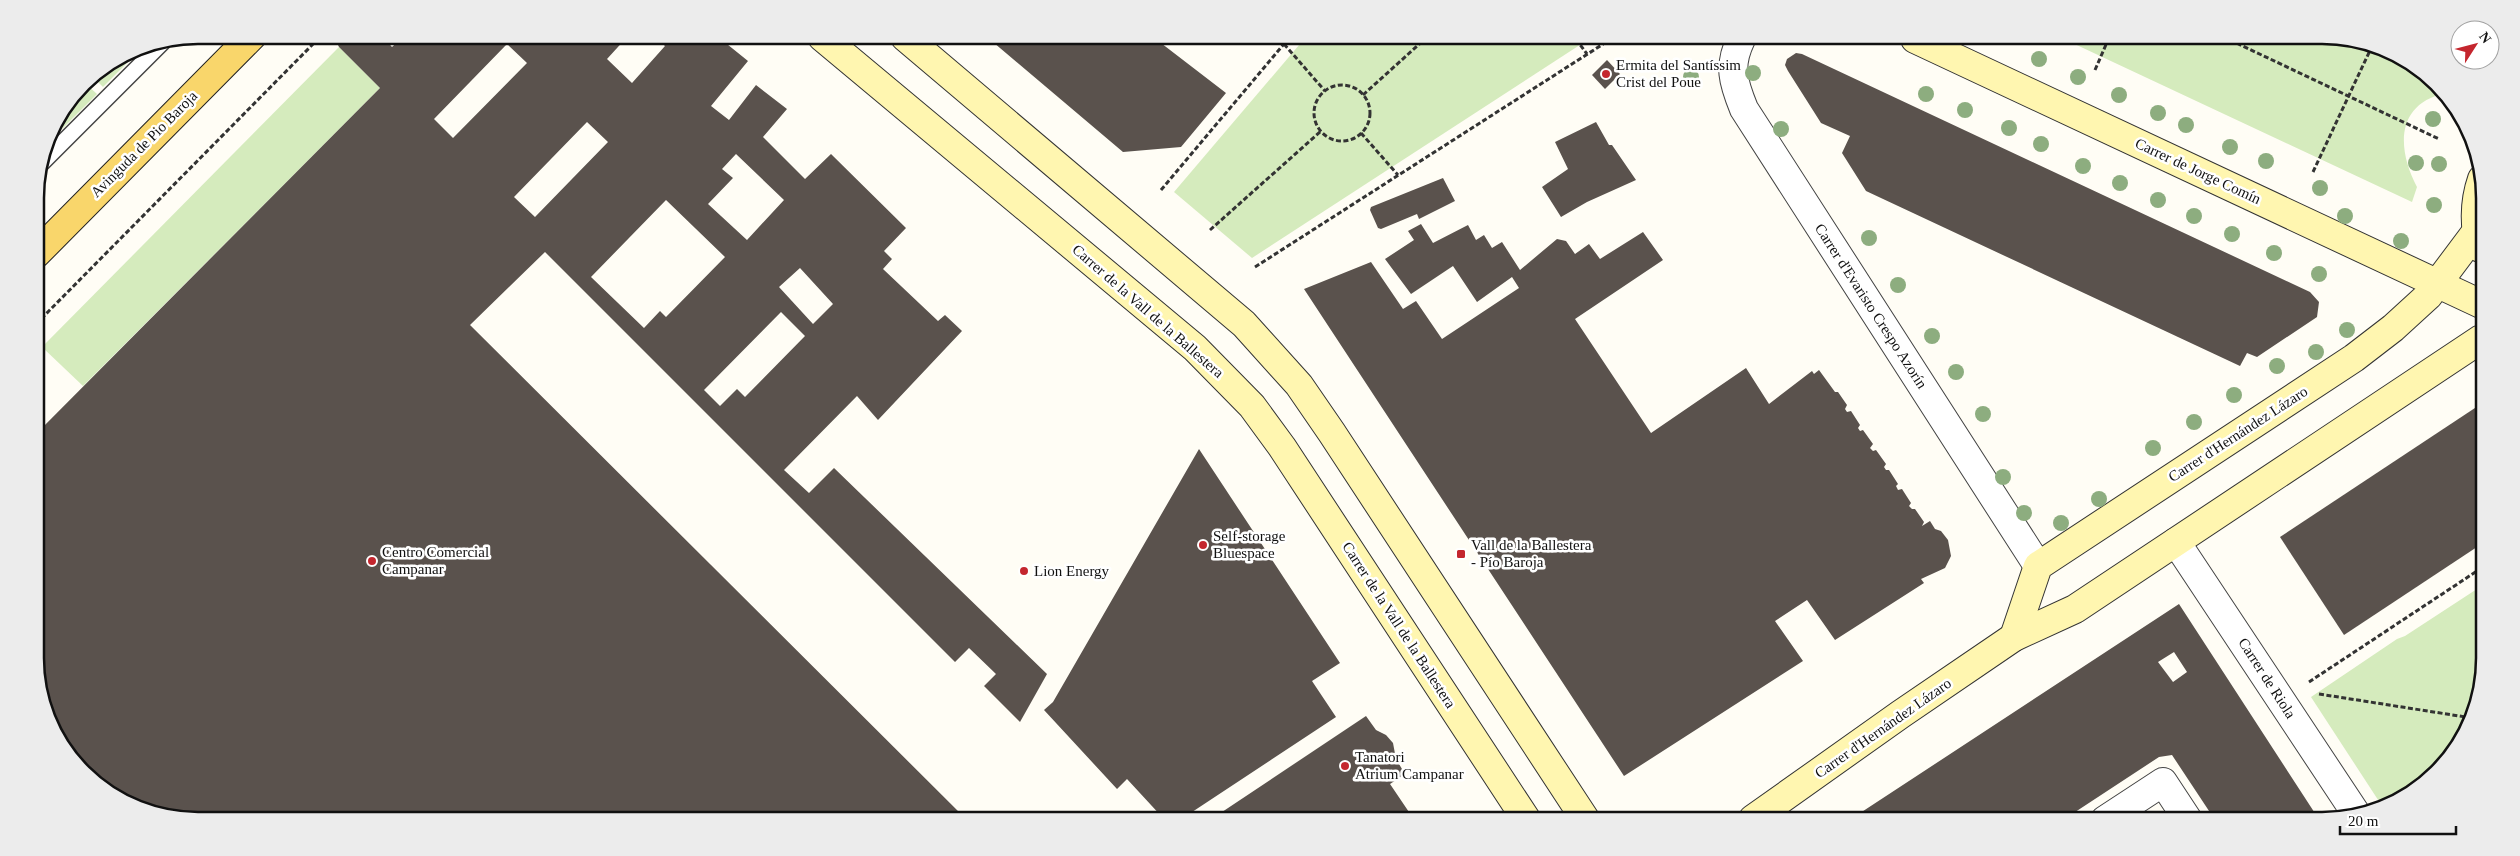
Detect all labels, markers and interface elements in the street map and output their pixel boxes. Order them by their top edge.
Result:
north arrow [2450,20,2500,70]
text: N [2476,29,2494,46]
place label: Ermita del Santíssim Crist del Poue [1616,57,1741,90]
marker: Ermita del Santíssim Crist del Poue [1600,68,1612,80]
street label: Avinguda de Pio Baroja [88,87,201,200]
street label: Carrer de Jorge Comín [2133,135,2264,207]
street label: Carrer d'Evaristo Crespo Azorín [1812,221,1931,392]
street label: Carrer de la Vall de la Ballestera [1069,241,1227,381]
street label: Carrer d'Hernández Lázaro [2165,383,2311,485]
place label: Self-storage Bluespace [1213,528,1286,561]
place label: Vall de la Ballestera - Pío Baroja [1471,537,1592,570]
marker: Self-storage Bluespace [1197,539,1209,551]
street label: Carrer de la Vall de la Ballestera [1339,539,1459,711]
place label: Centro Comercial Campanar [382,544,489,577]
marker: Vall de la Ballestera - Pío Baroja [1455,548,1467,560]
marker: Centro Comercial Campanar [366,555,378,567]
place label: Lion Energy [1034,563,1110,579]
marker: Lion Energy [1018,565,1030,577]
street label: Carrer de Riola [2235,635,2299,721]
street label: Carrer d'Hernández Lázaro [1812,675,1954,781]
place label: Tanatori Atrium Campanar [1355,749,1464,782]
marker: Tanatori Atrium Campanar [1339,760,1351,772]
scale bar [2340,804,2456,836]
text: 20 m [2348,813,2379,829]

